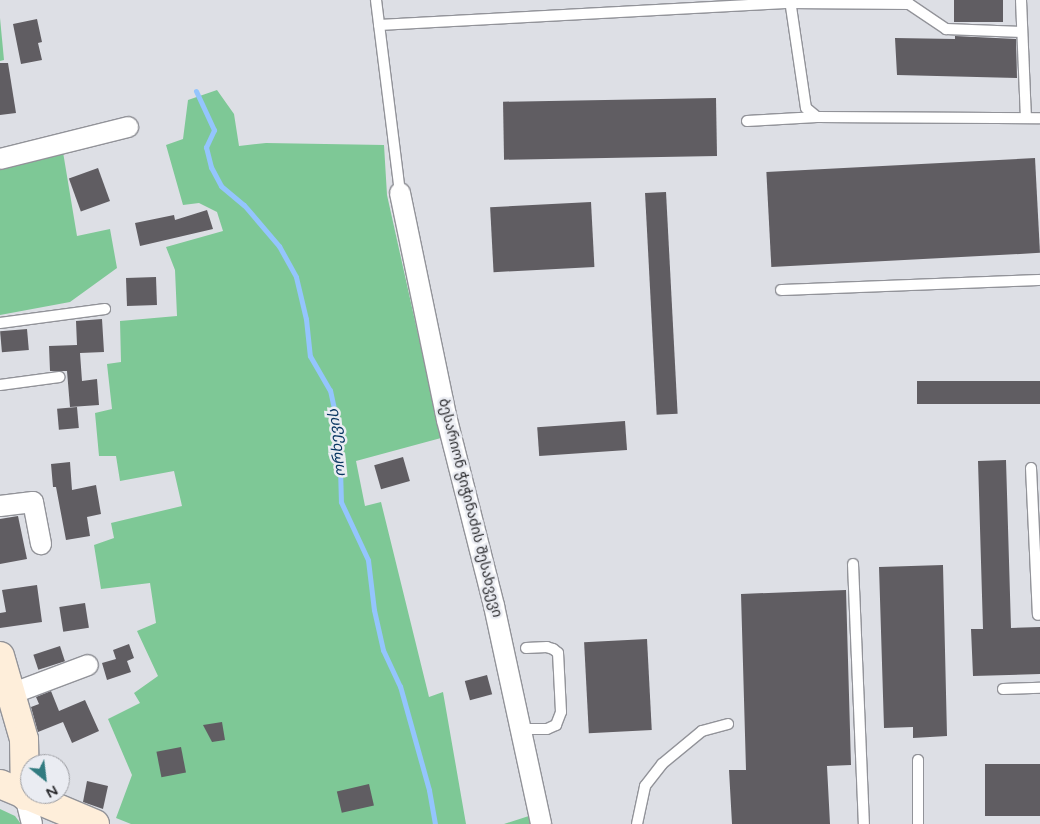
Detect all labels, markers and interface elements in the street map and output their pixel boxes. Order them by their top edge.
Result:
street label: ბესარიონ ჭიჭინაძის შესახვევი [435,397,505,619]
water label: ორხევის [324,408,350,478]
north arrow [20,754,70,804]
text: N [43,782,61,802]

